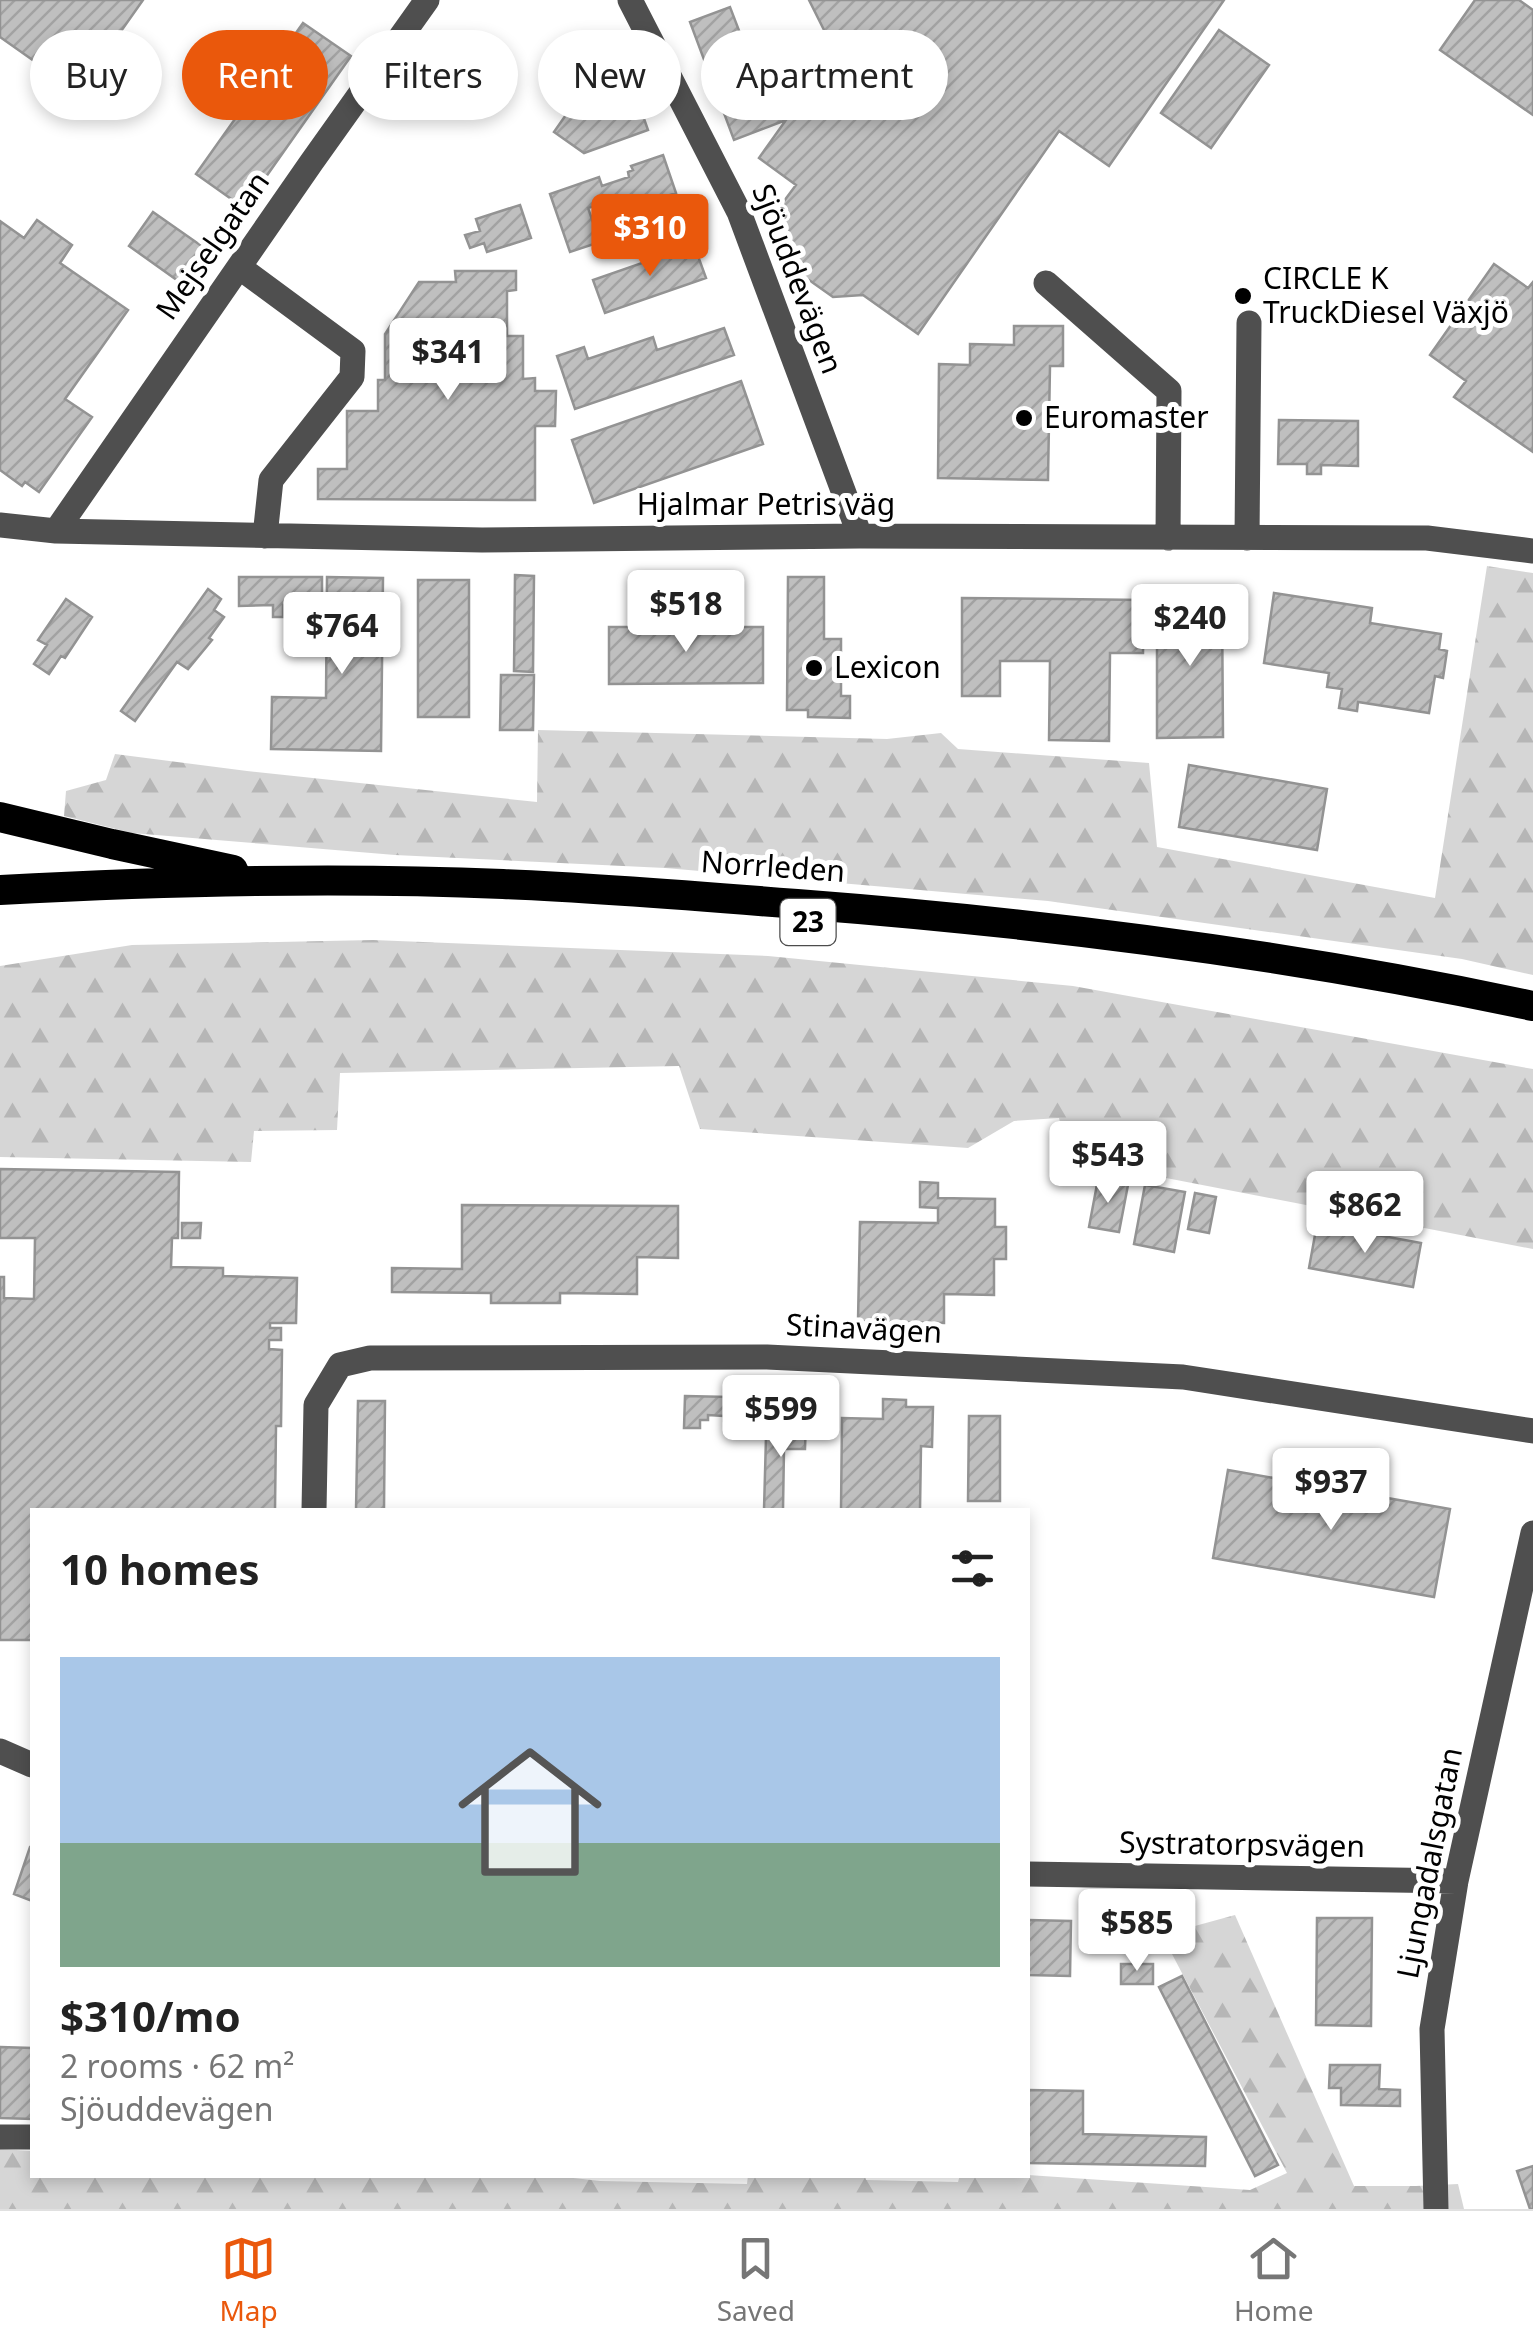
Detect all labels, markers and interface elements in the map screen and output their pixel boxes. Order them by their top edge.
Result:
chip: Buy [30,30,162,120]
chip: Rent [182,30,328,120]
chip: Filters [348,30,518,120]
chip: New [538,30,681,120]
chip: Apartment [701,30,948,120]
street label: Mejselgatan [146,163,278,328]
street label: Sjöuddevägen [743,178,853,379]
pin: $310 [591,194,709,279]
text: $310 [613,205,687,248]
place label: CIRCLE K TruckDiesel Växjö [1263,257,1509,332]
marker: CIRCLE K TruckDiesel Växjö [1232,285,1254,307]
pin: $341 [389,318,507,403]
text: $341 [411,329,485,372]
place label: Euromaster [1044,396,1209,437]
marker: Euromaster [1013,407,1035,429]
street label: Hjalmar Petris väg [637,483,895,524]
pin: $518 [627,570,745,655]
text: $518 [649,581,723,624]
pin: $240 [1131,584,1249,669]
pin: $764 [283,592,401,677]
text: $240 [1153,595,1227,638]
text: $764 [305,603,379,646]
place label: Lexicon [834,646,941,687]
marker: Lexicon [803,657,825,679]
street label: Norrleden [700,840,847,891]
road number: 23 [780,899,836,945]
pin: $543 [1049,1121,1167,1206]
text: $543 [1071,1132,1145,1175]
pin: $862 [1306,1171,1424,1256]
text: $862 [1328,1182,1402,1225]
street label: Stinavägen [785,1303,943,1352]
pin: $599 [722,1375,840,1460]
text: $599 [744,1386,818,1429]
pin: $937 [1272,1448,1390,1533]
text: $937 [1294,1459,1368,1502]
text: 10 homes [60,1540,260,1597]
icon: filters [945,1541,1000,1596]
icon: home [440,1722,620,1902]
street label: Ljungadalsgatan [1386,1744,1471,1982]
street label: Systratorpsvägen [1119,1821,1365,1866]
pin: $585 [1078,1889,1196,1974]
text: $585 [1100,1900,1174,1943]
text: $310/mo [60,1987,241,2044]
text: 2 rooms · 62 m² [60,2044,294,2087]
text: Sjöuddevägen [60,2087,273,2130]
tab: Map [219,2231,278,2329]
tab: Saved [717,2231,795,2329]
tab: Home [1234,2231,1314,2329]

